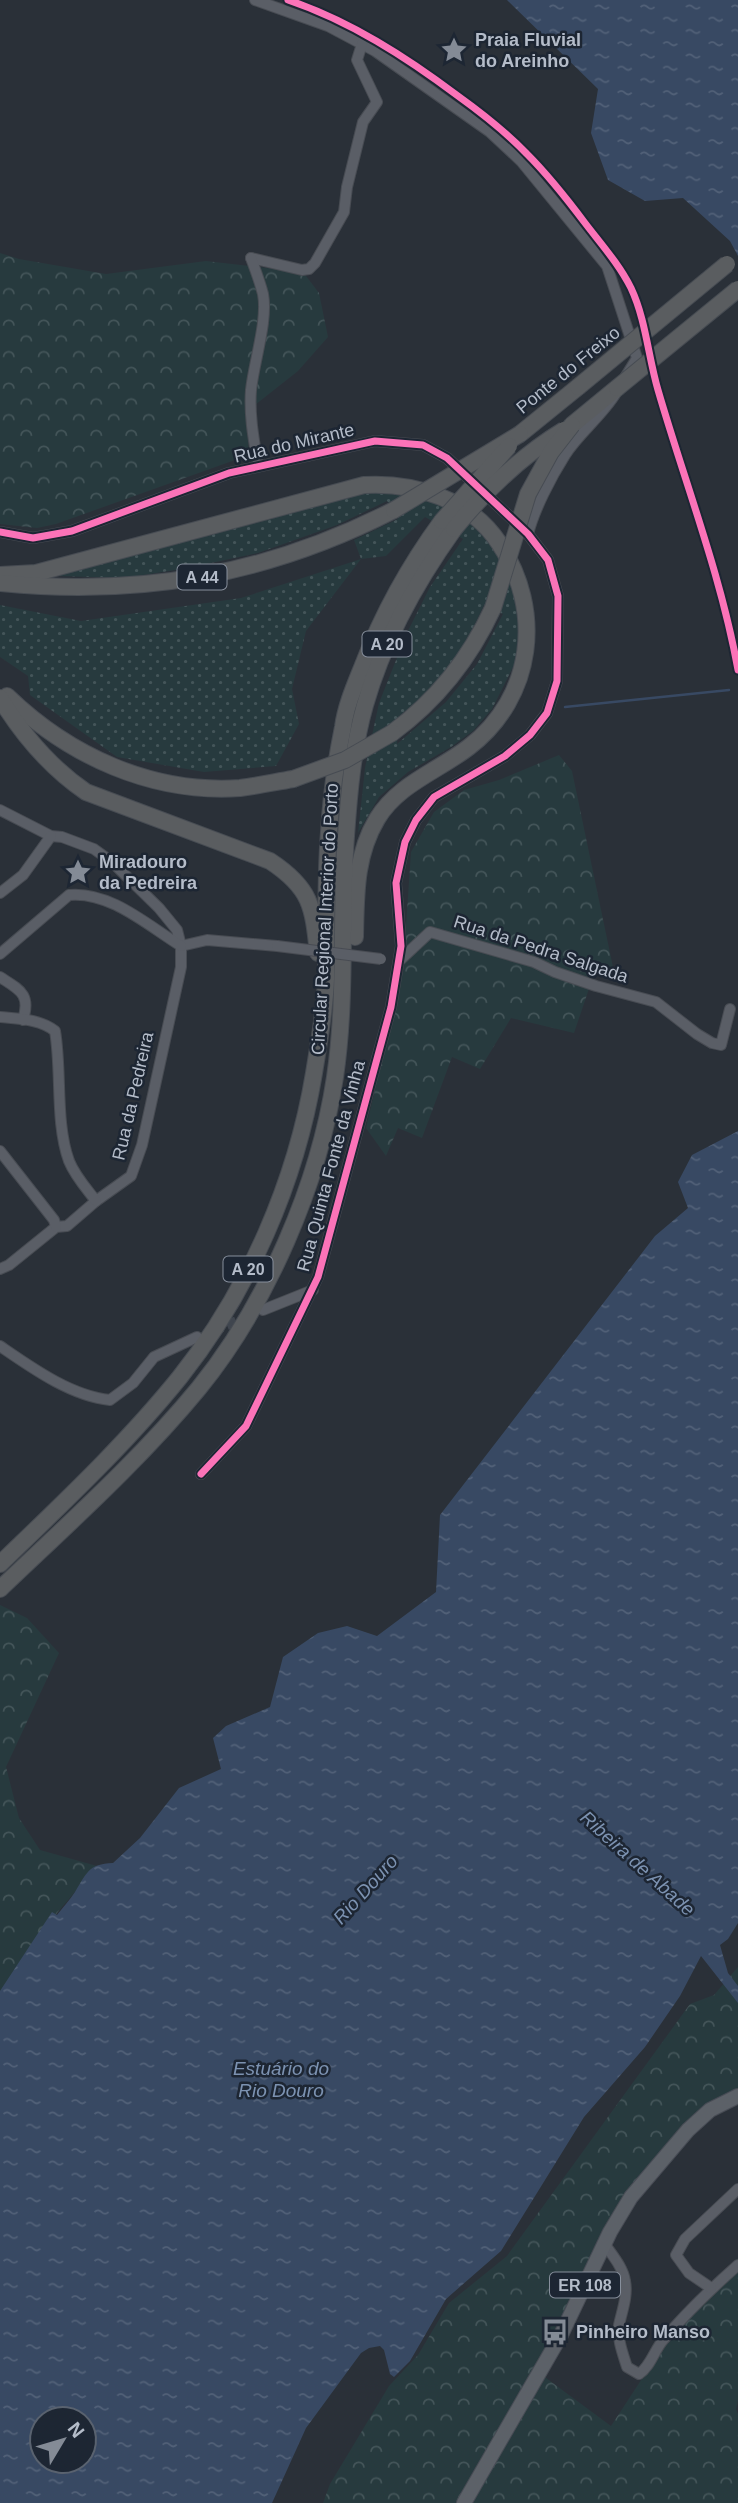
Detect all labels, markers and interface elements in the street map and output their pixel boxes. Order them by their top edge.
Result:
place label: Praia Fluvial do Areinho [475,30,581,71]
place icon: Praia Fluvial do Areinho [439,35,469,65]
street label: Ponte do Freixo [512,322,624,418]
street label: Rua do Mirante [232,419,356,467]
road number: A 44 [178,564,227,590]
road number: A 20 [362,632,412,656]
street label: Circular Regional Interior do Porto [308,783,342,1055]
place label: Miradouro da Pedreira [99,852,198,893]
place icon: Miradouro da Pedreira [63,857,93,887]
street label: Rua da Pedra Salgada [451,911,632,987]
street label: Rua da Pedreira [109,1029,158,1162]
street label: Rua Quinta Fonte da Vinha [293,1057,369,1274]
road number: A 20 [224,1256,272,1282]
water label: Ribeira de Abade [576,1807,699,1920]
water label: Rio Douro [329,1851,402,1928]
water label: Estuário do Rio Douro [233,2058,329,2101]
road number: ER 108 [550,2272,620,2298]
bus stop icon: Pinheiro Manso [540,2317,570,2347]
place label: Pinheiro Manso [576,2322,710,2342]
north arrow [28,2405,98,2475]
text: N [64,2418,89,2442]

